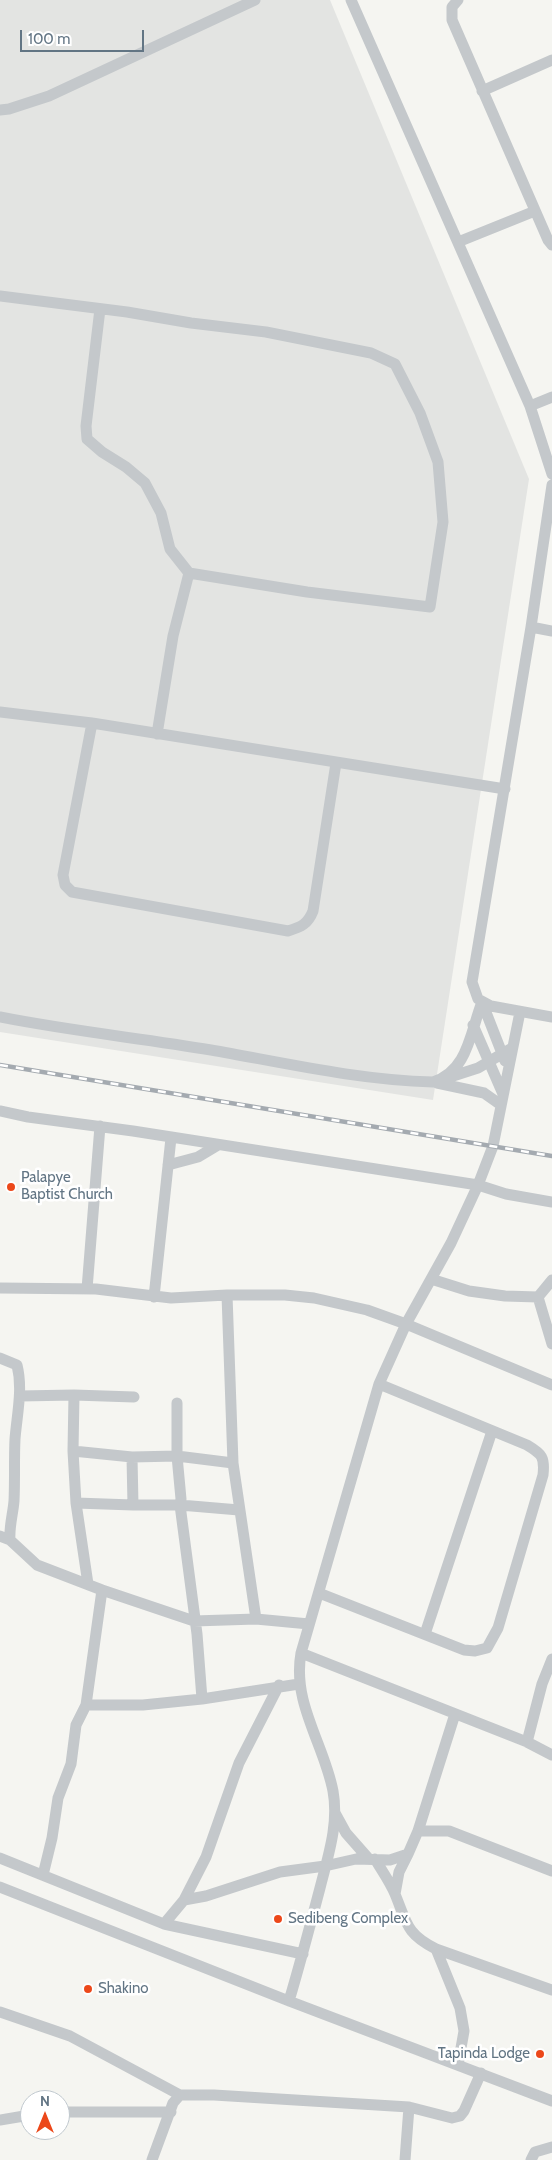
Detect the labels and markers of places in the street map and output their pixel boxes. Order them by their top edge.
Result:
place label: Palapye Baptist Church [21,1169,113,1204]
marker: Palapye Baptist Church [5,1181,17,1193]
place label: Sedibeng Complex [288,1910,408,1928]
marker: Sedibeng Complex [272,1913,284,1925]
place label: Shakino [98,1980,149,1998]
marker: Shakino [82,1983,94,1995]
place label: Tapinda Lodge [438,2045,530,2063]
marker: Tapinda Lodge [534,2048,546,2060]

